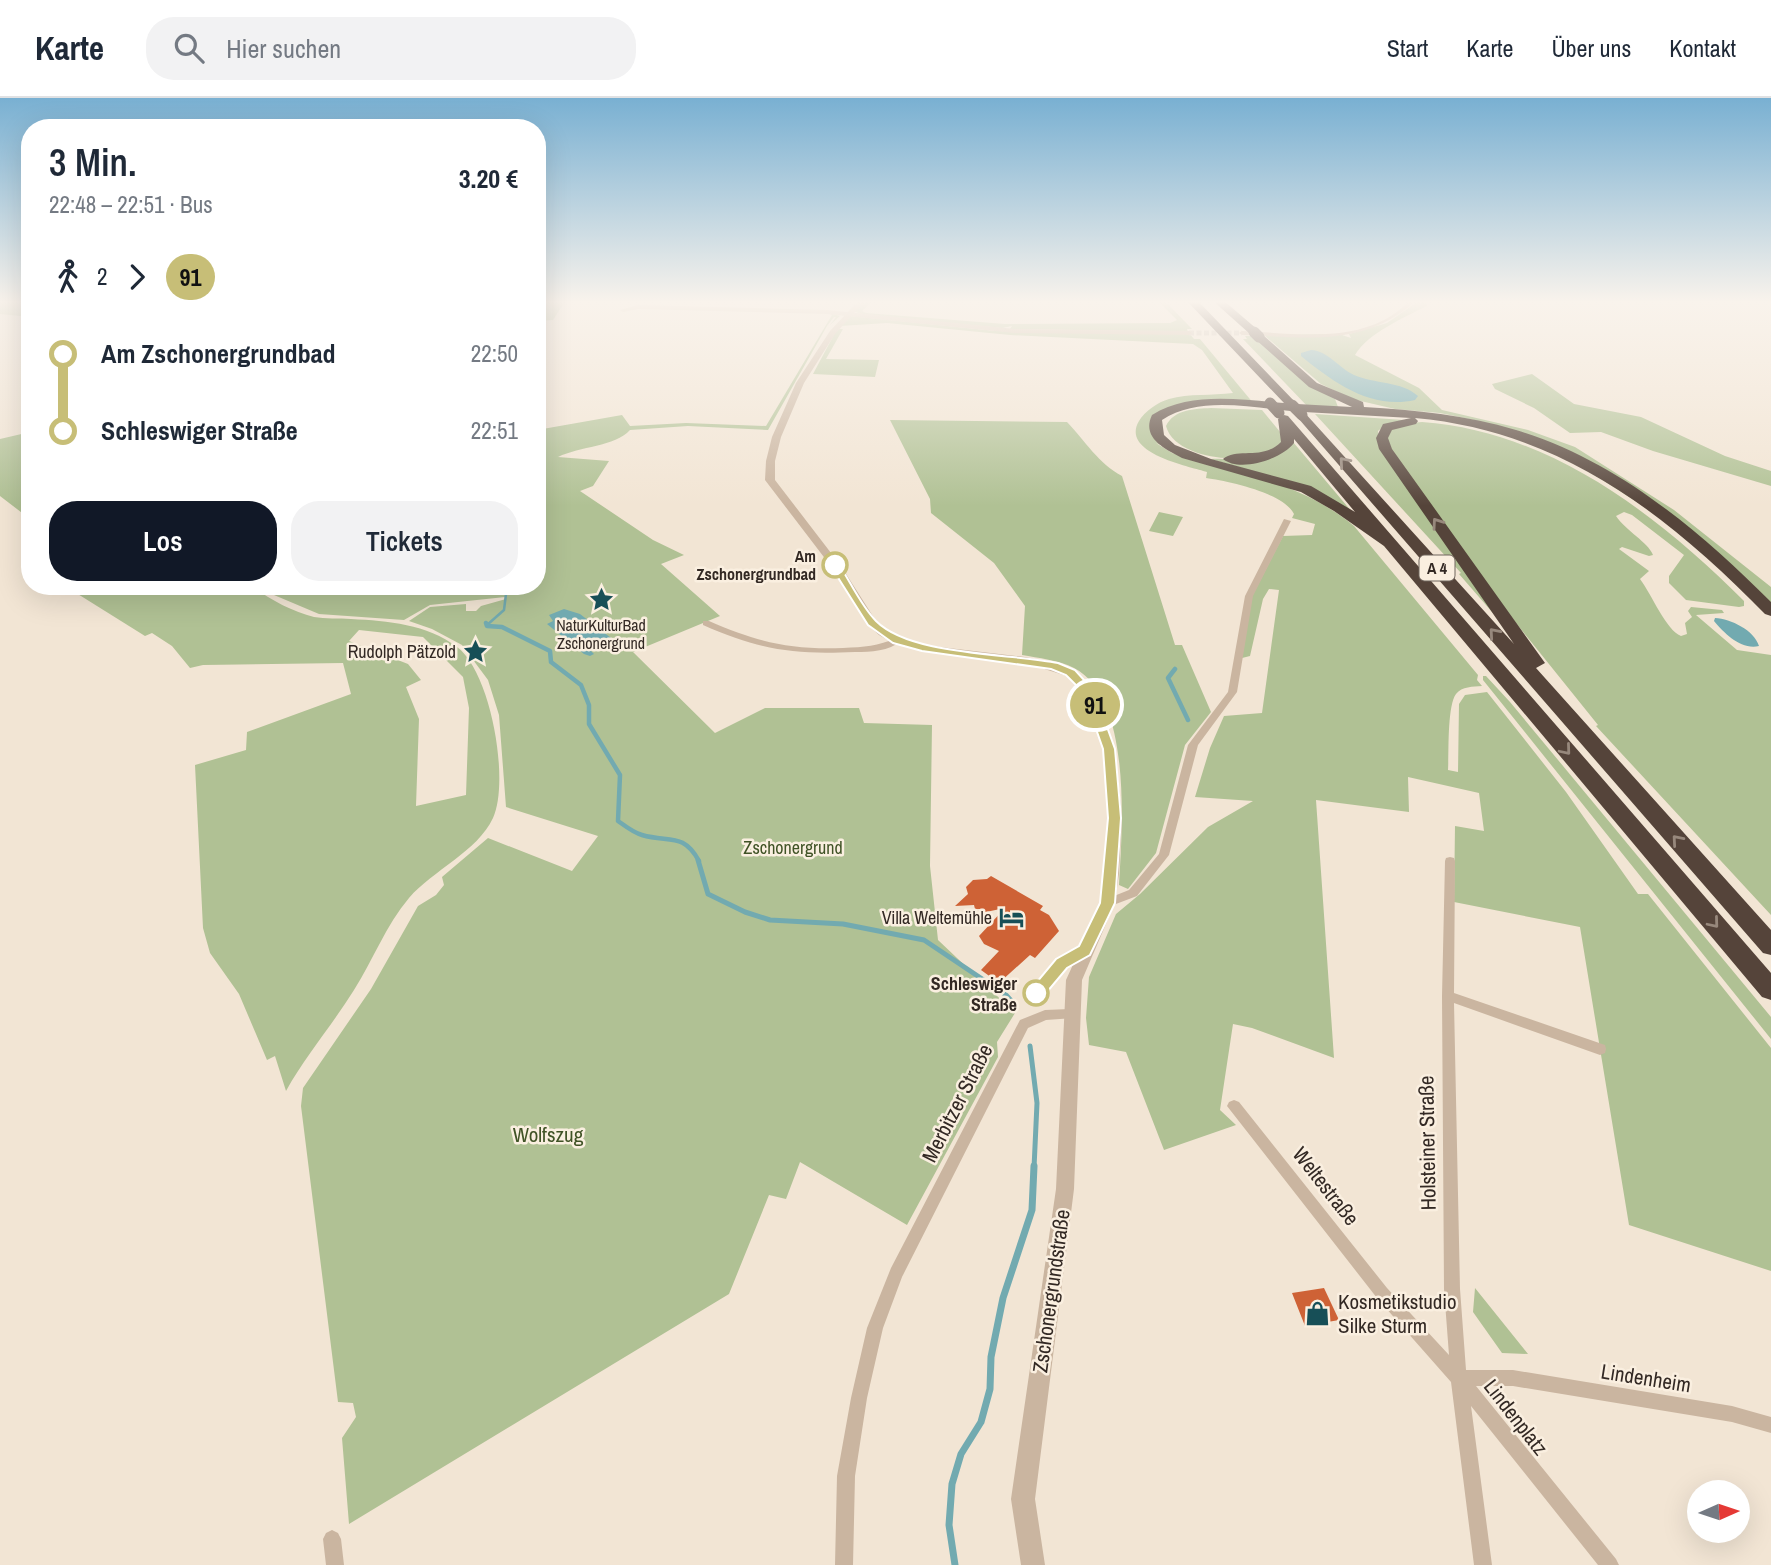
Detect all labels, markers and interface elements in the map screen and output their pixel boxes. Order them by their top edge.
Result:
search box [146,17,636,80]
text: Karte [35,26,104,70]
icon: search [170,29,208,67]
text: Hier suchen [226,31,341,66]
text: Start [1387,32,1428,64]
text: Karte [1466,32,1513,64]
text: Über uns [1551,32,1631,64]
text: Kontakt [1669,32,1736,64]
text: 3 Min. [49,137,137,188]
text: 3.20 € [459,161,518,196]
text: 22:48 – 22:51 · Bus [49,189,213,220]
icon: walk [49,258,87,296]
icon: forward [118,258,156,296]
text: 2 [97,261,108,292]
text: 91 [180,261,201,293]
text: Am Zschonergrundbad [101,336,336,371]
text: 22:50 [471,338,518,369]
text: Schleswiger Straße [101,413,298,448]
text: 22:51 [471,415,518,446]
one-way arrow [1340,458,1352,471]
button: Los [49,501,277,581]
button: Tickets [291,501,518,581]
one-way arrow [1432,517,1445,530]
place label: Am Zschonergrundbad [696,545,816,585]
marker: Am Zschonergrundbad [822,552,848,578]
road number: A 4 [1420,555,1454,580]
place icon: NaturKulturBad Zschonergrund [587,585,615,613]
place label: NaturKulturBad Zschonergrund [556,614,646,654]
one-way arrow [1490,628,1502,641]
place icon: Rudolph Pätzold [462,637,490,665]
place label: Rudolph Pätzold [348,639,456,664]
line badge: 91 [1064,682,1126,728]
text: 91 [1084,689,1106,721]
one-way arrow [1558,742,1571,755]
park label: Zschonergrund [743,835,843,860]
one-way arrow [1673,835,1685,848]
hotel icon: Villa Weltemühle [998,903,1026,931]
place label: Villa Weltemühle [882,905,992,930]
one-way arrow [1706,915,1718,928]
place label: Schleswiger Straße [931,971,1017,1017]
marker: Schleswiger Straße [1023,980,1049,1006]
street label: Merbitzer Straße [915,1039,999,1167]
street label: Holsteiner Straße [1411,1075,1443,1211]
park label: Wolfszug [513,1120,584,1149]
street label: Weltestraße [1286,1141,1366,1231]
street label: Zschonergrundstraße [1025,1207,1077,1375]
place label: Kosmetikstudio Silke Sturm [1338,1287,1457,1340]
shop icon: Kosmetikstudio Silke Sturm [1304,1299,1332,1327]
street label: Lindenheim [1599,1357,1693,1399]
street label: Lindenplatz [1477,1373,1555,1461]
north arrow [1687,1480,1750,1544]
map controls [1687,1480,1750,1543]

